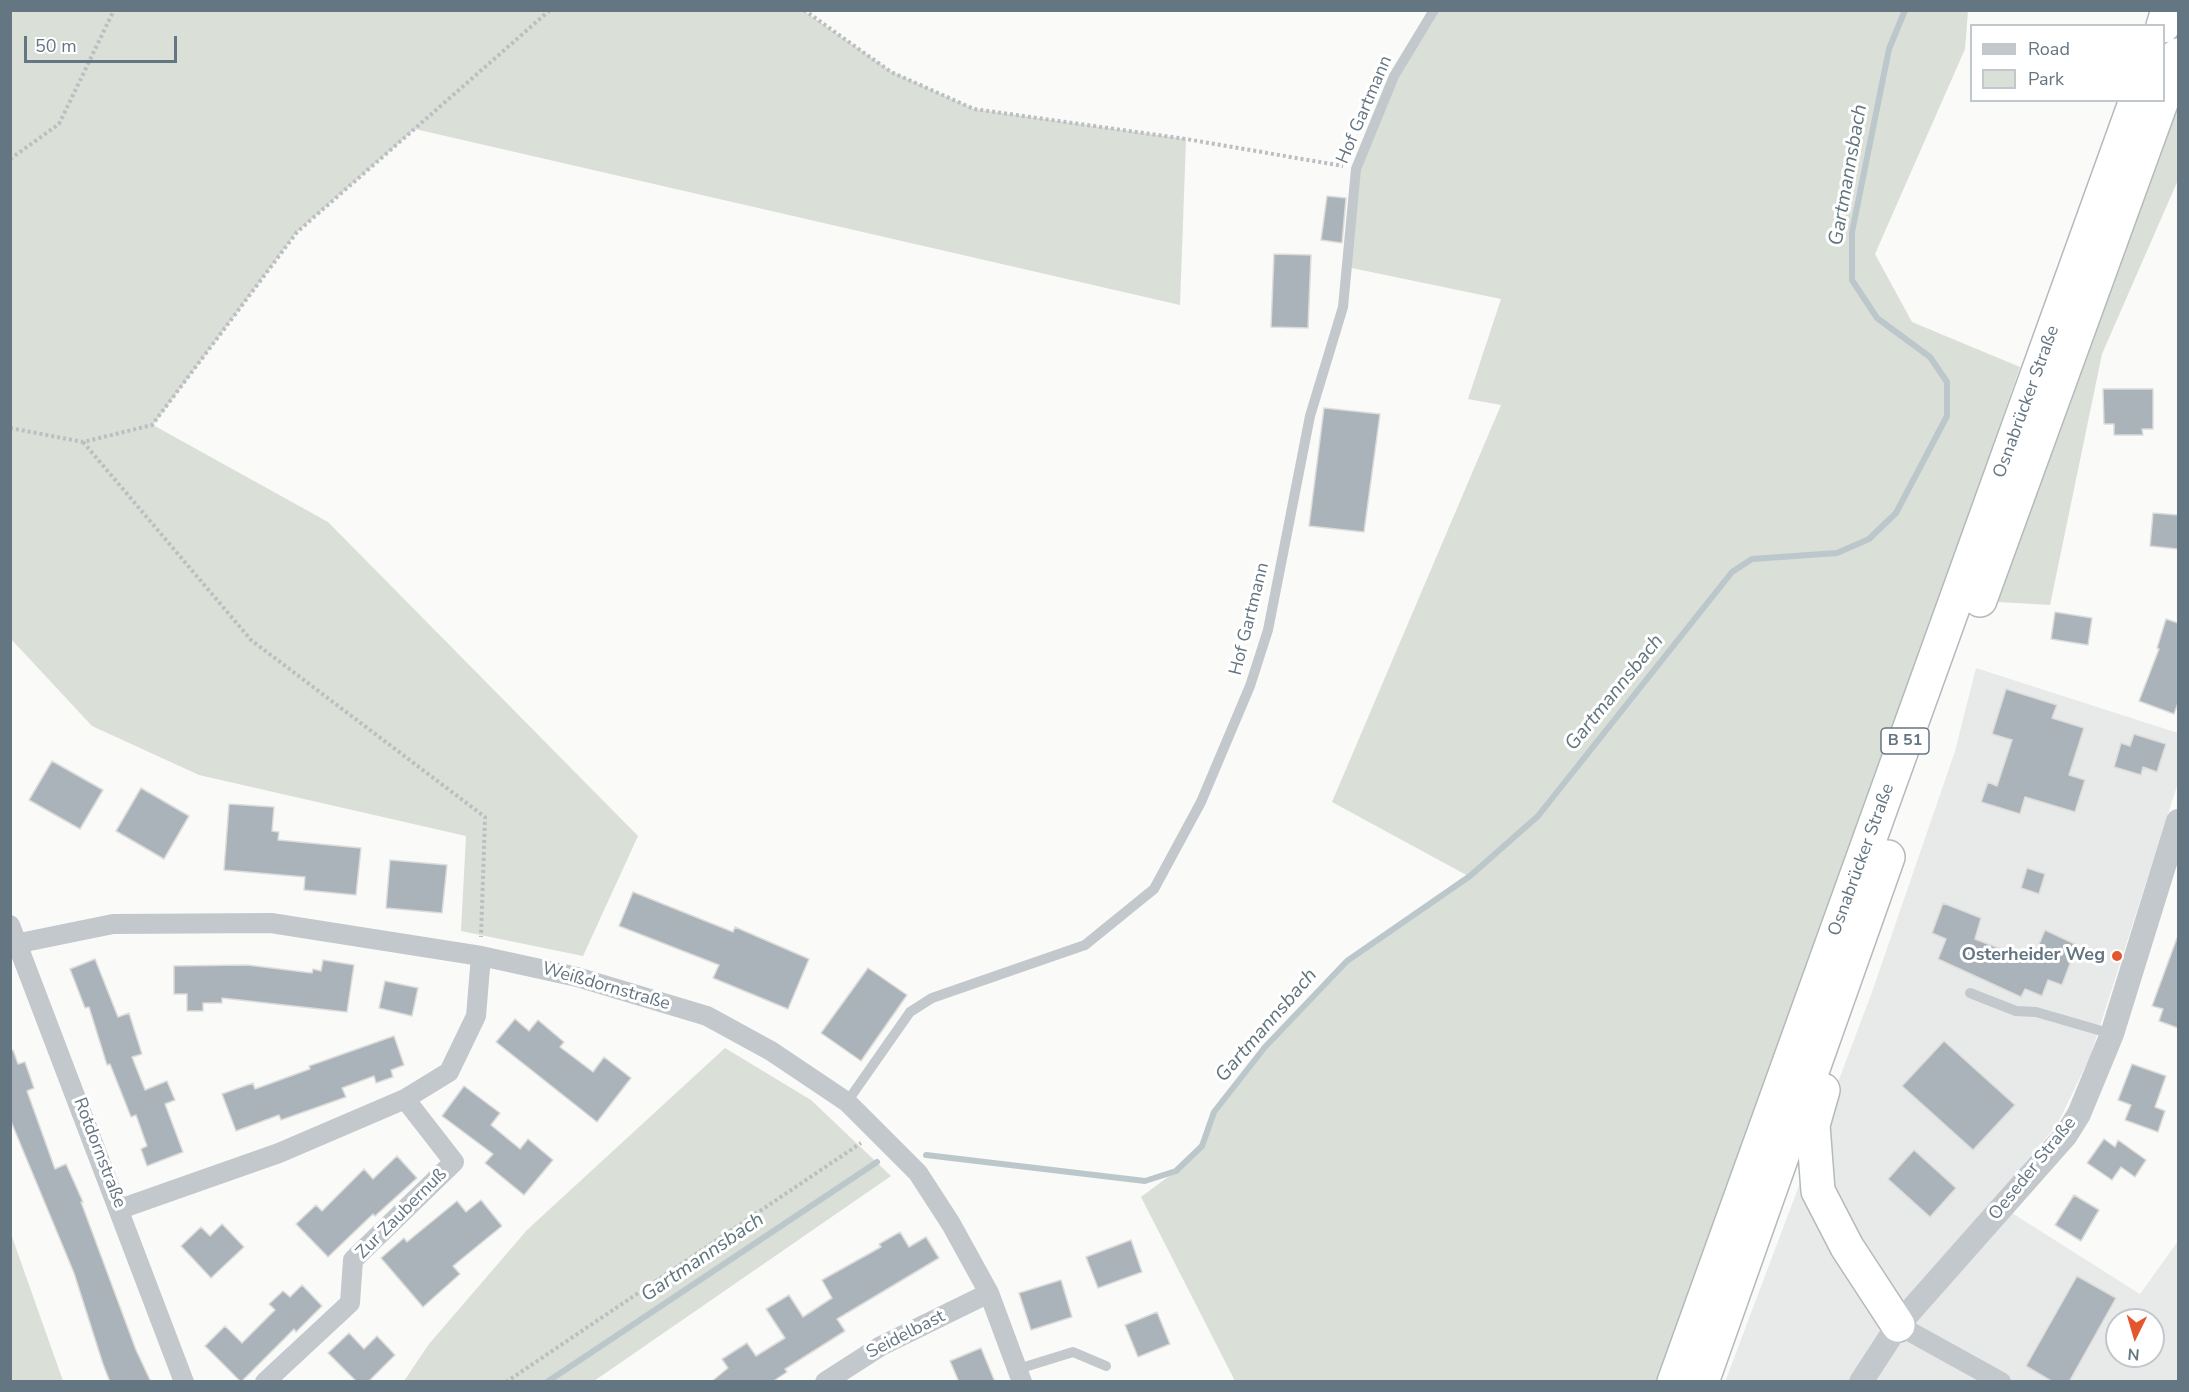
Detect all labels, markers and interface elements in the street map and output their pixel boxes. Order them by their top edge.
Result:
scale bar [27,24,180,62]
legend [1970,24,2165,102]
text: 50 m [35,34,77,58]
text: Road [2028,37,2070,61]
street label: Hof Gartmann [1333,53,1397,167]
text: Park [2028,67,2064,91]
water label: Gartmannsbach [1825,103,1873,247]
street label: Osnabrücker Straße [1989,323,2065,481]
street label: Hof Gartmann [1226,560,1274,678]
water label: Gartmannsbach [1561,630,1669,756]
road number: B 51 [1881,728,1929,754]
street label: Osnabrücker Straße [1824,781,1900,939]
place label: Osterheider Weg [1962,945,2105,967]
marker: Osterheider Weg [2110,949,2124,963]
street label: Weißdornstraße [540,958,672,1016]
water label: Gartmannsbach [1211,964,1323,1088]
street label: Rotdornstraße [68,1095,130,1211]
street label: Oeseder Straße [1985,1113,2081,1225]
street label: Zur Zaubernuß [352,1164,452,1264]
water label: Gartmannsbach [637,1208,769,1308]
street label: Seidelbast [863,1306,949,1364]
north arrow [2105,1308,2165,1368]
text: N [2127,1342,2141,1365]

